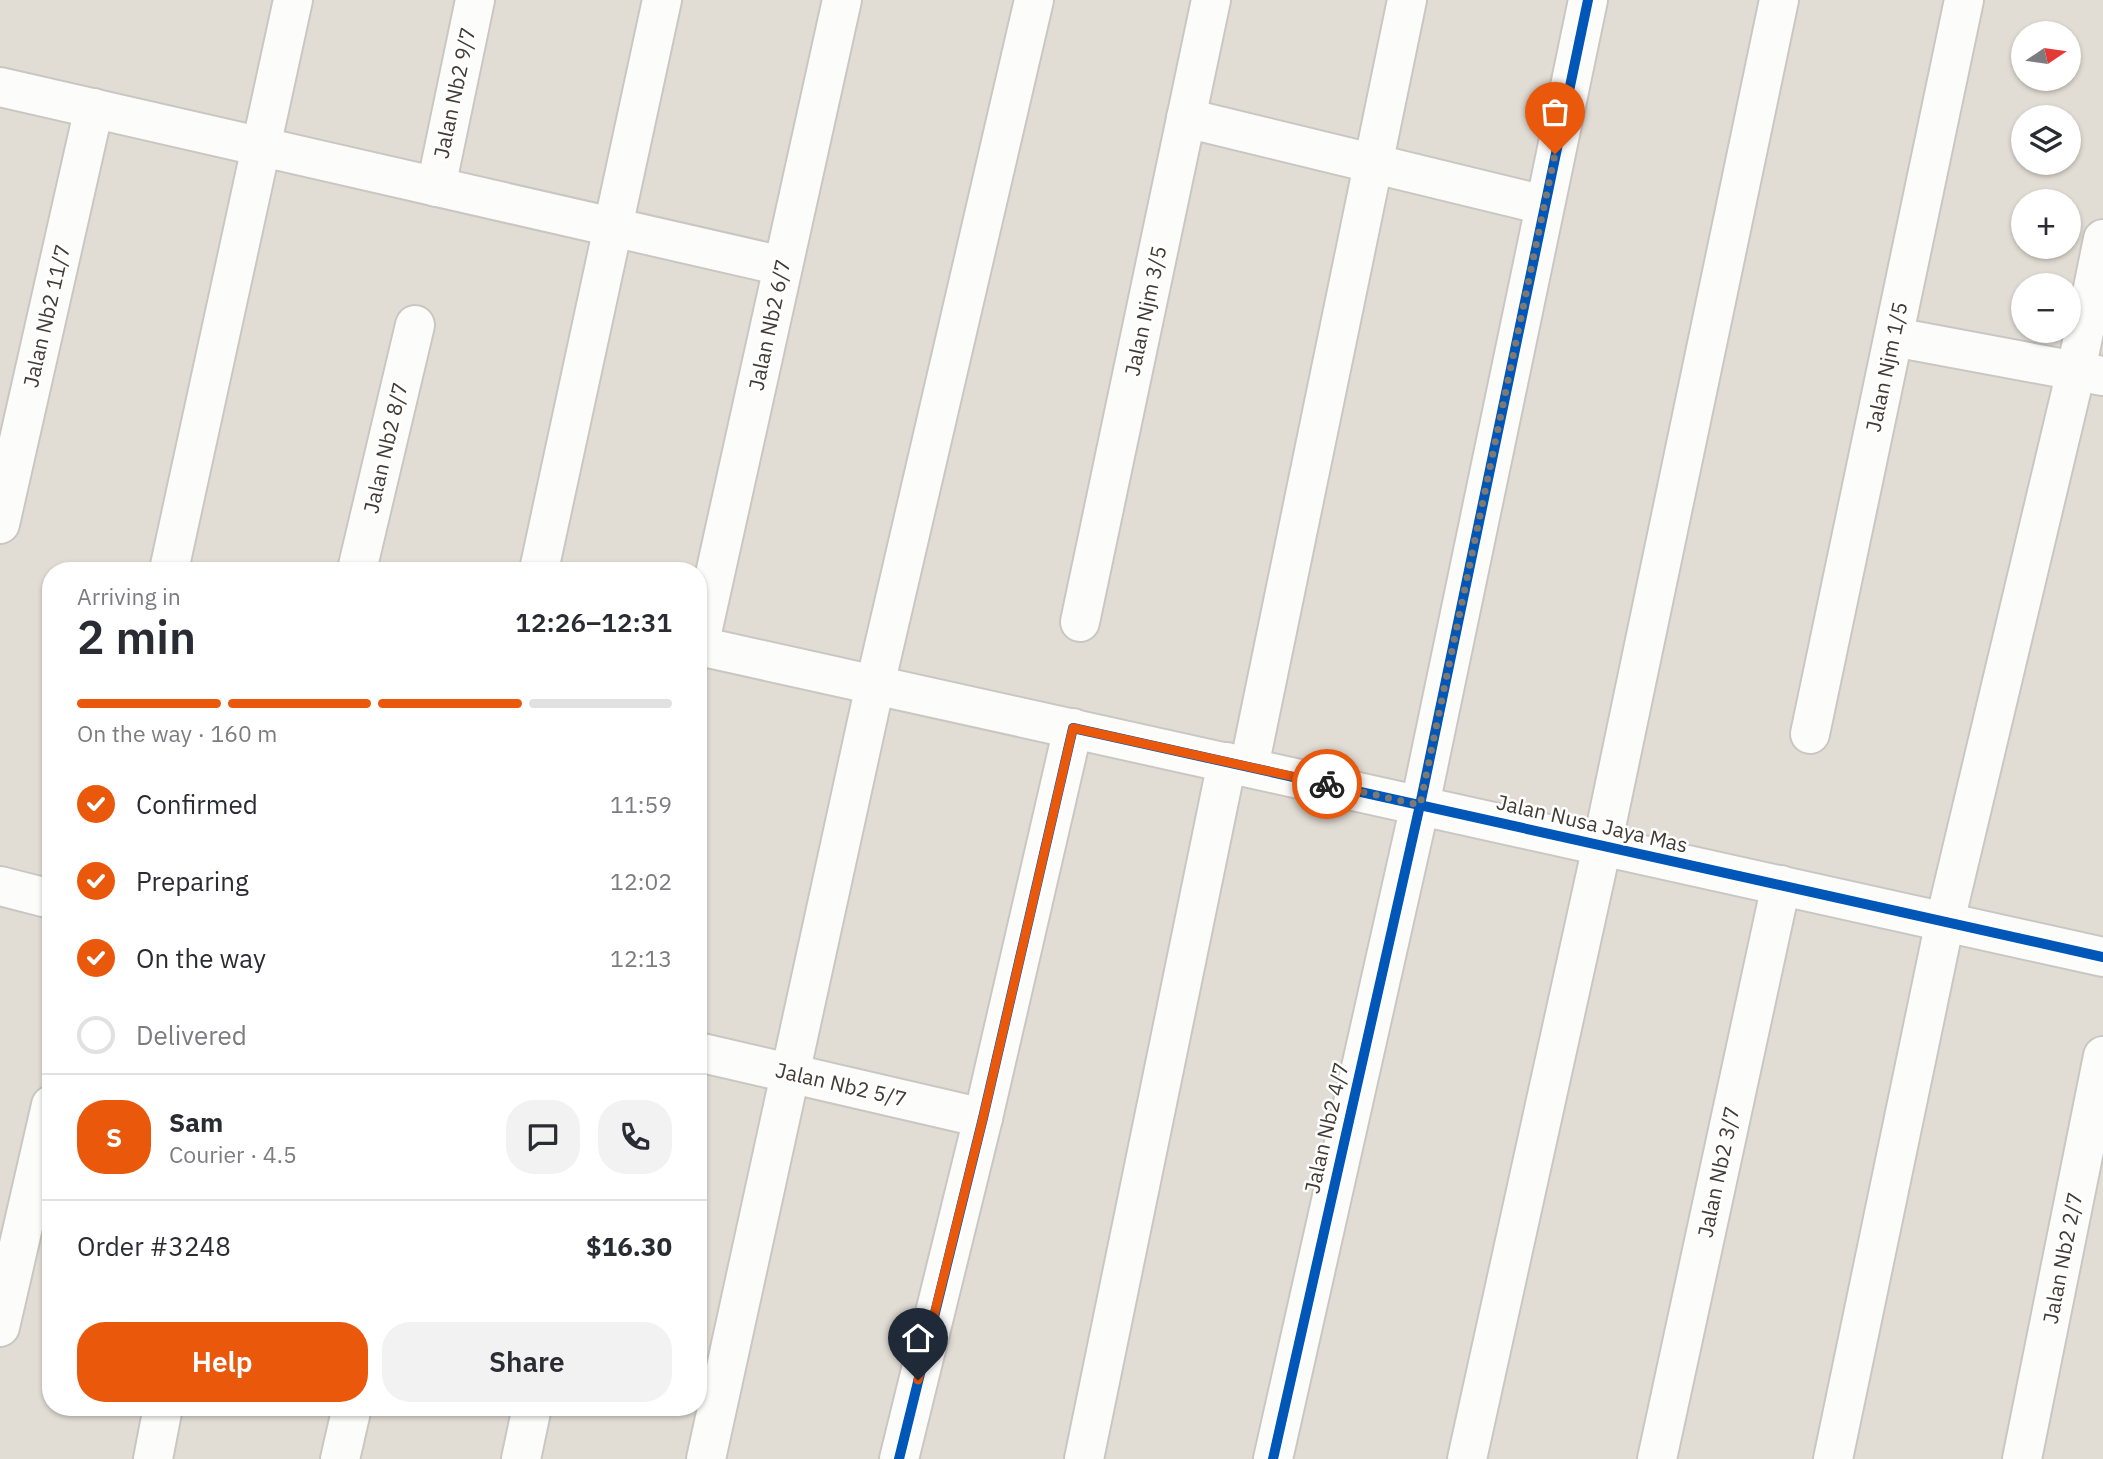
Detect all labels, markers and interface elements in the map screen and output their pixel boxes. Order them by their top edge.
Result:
north arrow [2011,21,2081,91]
map controls [2011,21,2081,343]
street label: Jalan Nb2 9/7 [426,25,482,161]
pin [1525,82,1585,154]
icon: bag [1536,93,1574,131]
button: layers [2011,105,2081,175]
button: + [2011,189,2081,259]
street label: Jalan Nb2 11/7 [16,241,76,390]
street label: Jalan Njm 3/5 [1118,243,1172,378]
street label: Jalan Nb2 6/7 [741,257,797,393]
button: − [2011,273,2081,343]
street label: Jalan Njm 1/5 [1859,299,1913,434]
street label: Jalan Nb2 8/7 [356,380,414,516]
text: Arriving in [77,581,181,611]
text: 12:26–12:31 [515,605,672,639]
text: 2 min [77,607,196,667]
text: On the way · 160 m [77,718,277,748]
courier [1292,749,1362,819]
icon: bike [1308,765,1346,803]
icon: check [77,785,115,823]
text: Confirmed [136,787,258,821]
street label: Jalan Nusa Jaya Mas [1494,787,1691,859]
text: 11:59 [610,789,672,819]
icon: check [77,862,115,900]
text: Preparing [136,864,249,898]
text: 12:02 [610,866,672,896]
icon: check [77,939,115,977]
text: On the way [136,941,266,975]
text: 12:13 [610,943,672,973]
text: Delivered [136,1018,247,1052]
street label: Jalan Nb2 5/7 [773,1055,909,1113]
street label: Jalan Nb2 4/7 [1297,1060,1355,1196]
button: chat [506,1100,580,1174]
button: phone [598,1100,672,1174]
street label: Jalan Nb2 3/7 [1690,1104,1746,1240]
text: Sam [169,1105,223,1139]
text: S [106,1120,122,1154]
text: Courier · 4.5 [169,1139,297,1169]
street label: Jalan Nb2 2/7 [2036,1190,2089,1326]
text: Order #3248 [77,1229,231,1263]
text: $16.30 [586,1229,672,1263]
pin [888,1308,948,1380]
icon: home [899,1319,937,1357]
button: Help [77,1322,368,1402]
button: Share [382,1322,672,1402]

